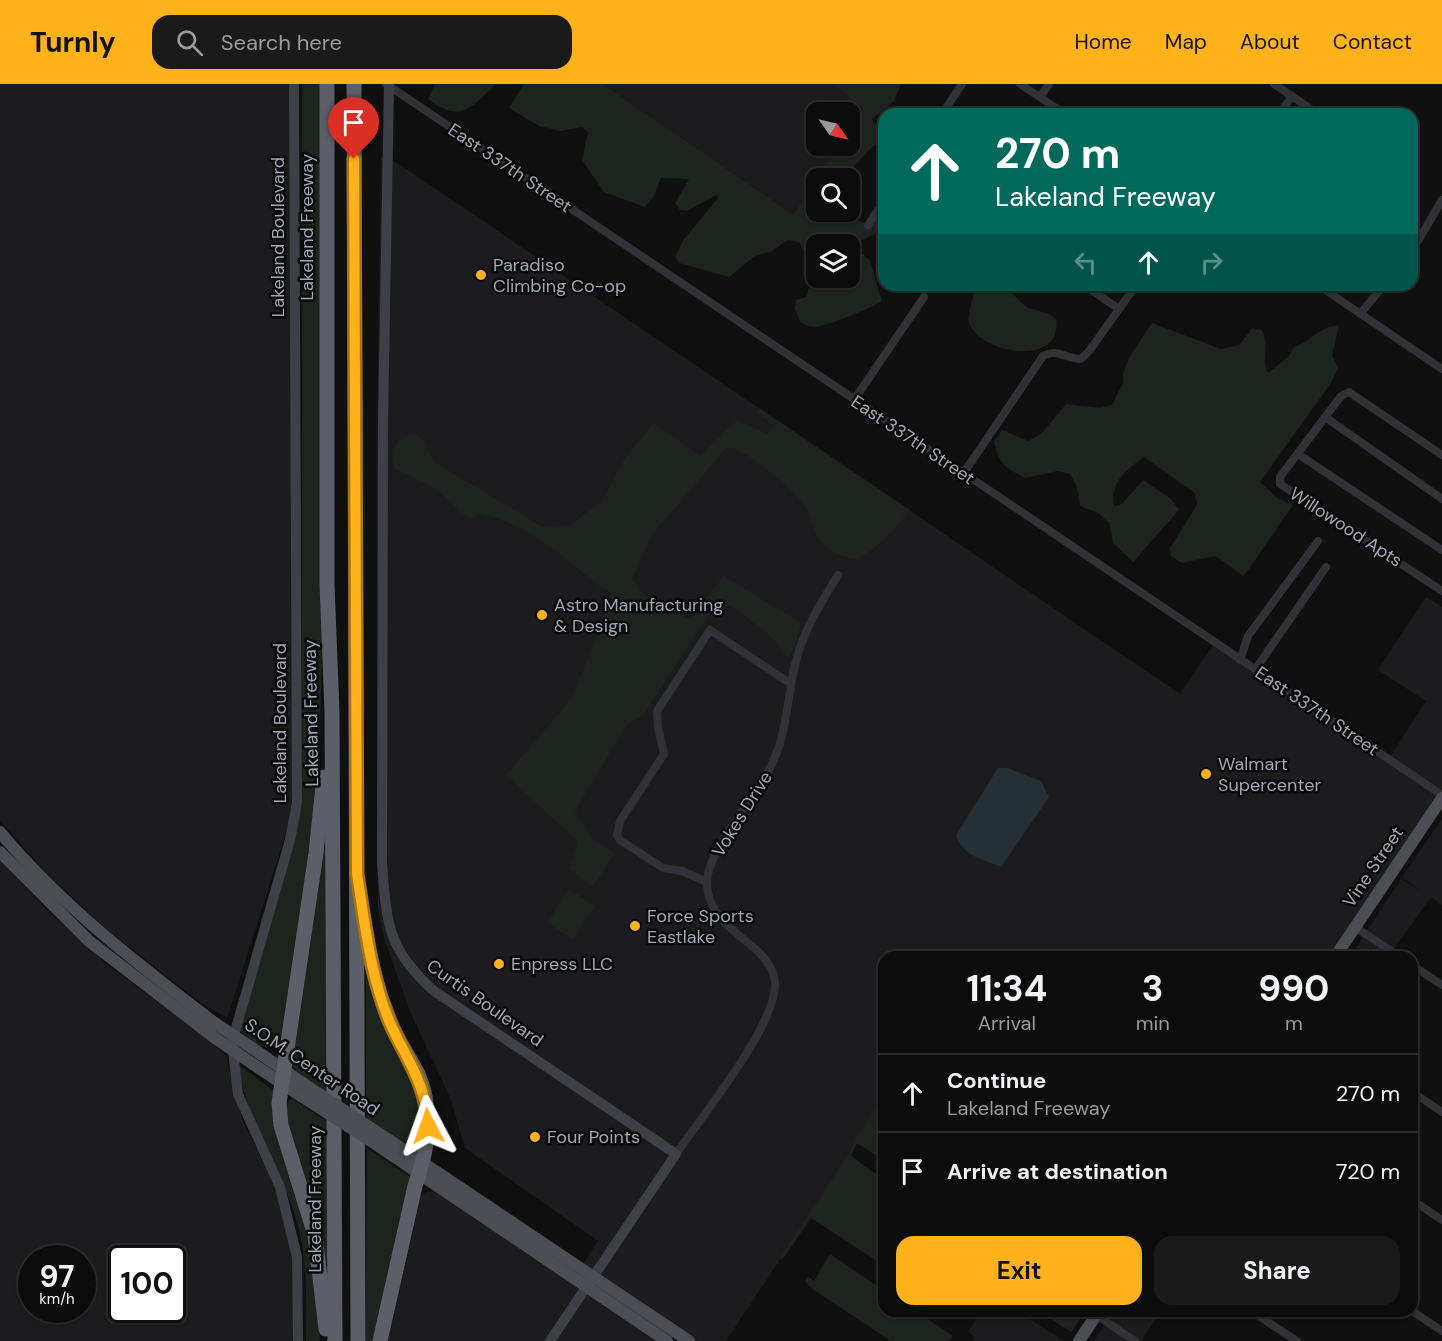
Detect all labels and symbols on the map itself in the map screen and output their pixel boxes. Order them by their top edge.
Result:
pin [328,97,379,159]
north arrow [806,102,860,156]
street label: East 337th Street [444,118,576,218]
street label: Lakeland Freeway [295,153,319,301]
street label: Lakeland Boulevard [266,157,290,317]
place label: Paradiso Climbing Co-op [493,253,626,298]
marker: Paradiso Climbing Co-op [474,268,488,282]
street label: East 337th Street [847,390,979,490]
street label: Willowood Apts [1285,482,1407,572]
place label: Astro Manufacturing & Design [554,593,723,638]
marker: Astro Manufacturing & Design [535,608,549,622]
street label: Lakeland Freeway [298,639,324,787]
street label: Lakeland Boulevard [268,643,292,803]
street label: East 337th Street [1251,661,1383,761]
place label: Walmart Supercenter [1218,752,1321,797]
street label: Vokes Drive [706,767,778,861]
marker: Walmart Supercenter [1199,767,1213,781]
street label: Vine Street [1337,822,1409,912]
place label: Force Sports Eastlake [647,904,754,949]
marker: Force Sports Eastlake [628,919,642,933]
place label: Enpress LLC [511,952,613,976]
street label: Curtis Boulevard [422,954,548,1052]
marker: Enpress LLC [492,957,506,971]
street label: S.O.M. Center Road [240,1013,384,1121]
position arrow [396,1094,460,1158]
street label: Lakeland Freeway [303,1125,327,1273]
place label: Four Points [547,1125,640,1149]
marker: Four Points [528,1130,542,1144]
speed limit sign: 100 [108,1245,186,1323]

